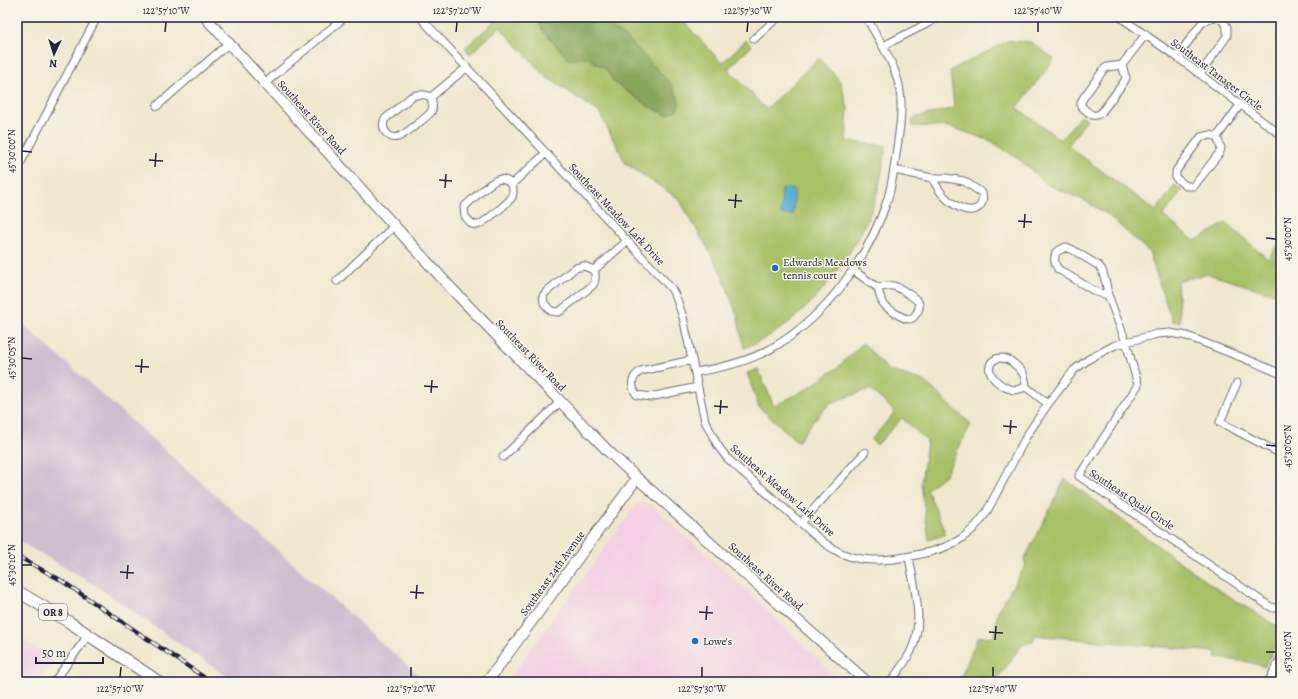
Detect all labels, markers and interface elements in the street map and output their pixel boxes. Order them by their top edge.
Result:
text: 122°57'10"W [142,4,190,17]
text: 122°57'20"W [433,4,482,17]
text: 122°57'30"W [724,4,773,17]
text: 122°57'40"W [1014,4,1063,17]
north arrow [34,34,74,74]
street label: Southeast Tanager Circle [1168,35,1266,114]
text: N [49,56,58,71]
street label: Southeast River Road [274,77,349,158]
text: 45°30'00"N [5,129,18,173]
street label: Southeast Meadow Lark Drive [565,160,668,269]
text: 45°30'00"N [1281,217,1294,261]
place label: Edwards Meadows tennis court [783,255,867,283]
marker: Edwards Meadows tennis court [770,263,780,273]
street label: Southeast River Road [492,316,569,395]
text: 45°30'05"N [5,337,18,379]
text: 45°30'05"N [1281,425,1294,467]
street label: Southeast Meadow Lark Drive [727,441,838,540]
street label: Southeast Quail Circle [1086,465,1177,534]
street label: Southeast 24th Avenue [517,528,588,619]
street label: Southeast River Road [725,539,806,614]
text: 45°30'10"N [5,544,18,586]
road number: OR 8 [39,604,67,620]
text: 45°30'10"N [1281,631,1294,673]
place label: Lowe's [703,634,732,649]
marker: Lowe's [690,636,700,646]
scale bar [36,639,103,665]
text: 50 m [42,645,66,661]
text: 122°57'10"W [96,682,144,695]
text: 122°57'20"W [387,682,436,695]
text: 122°57'30"W [678,682,727,695]
text: 122°57'40"W [969,682,1018,695]

